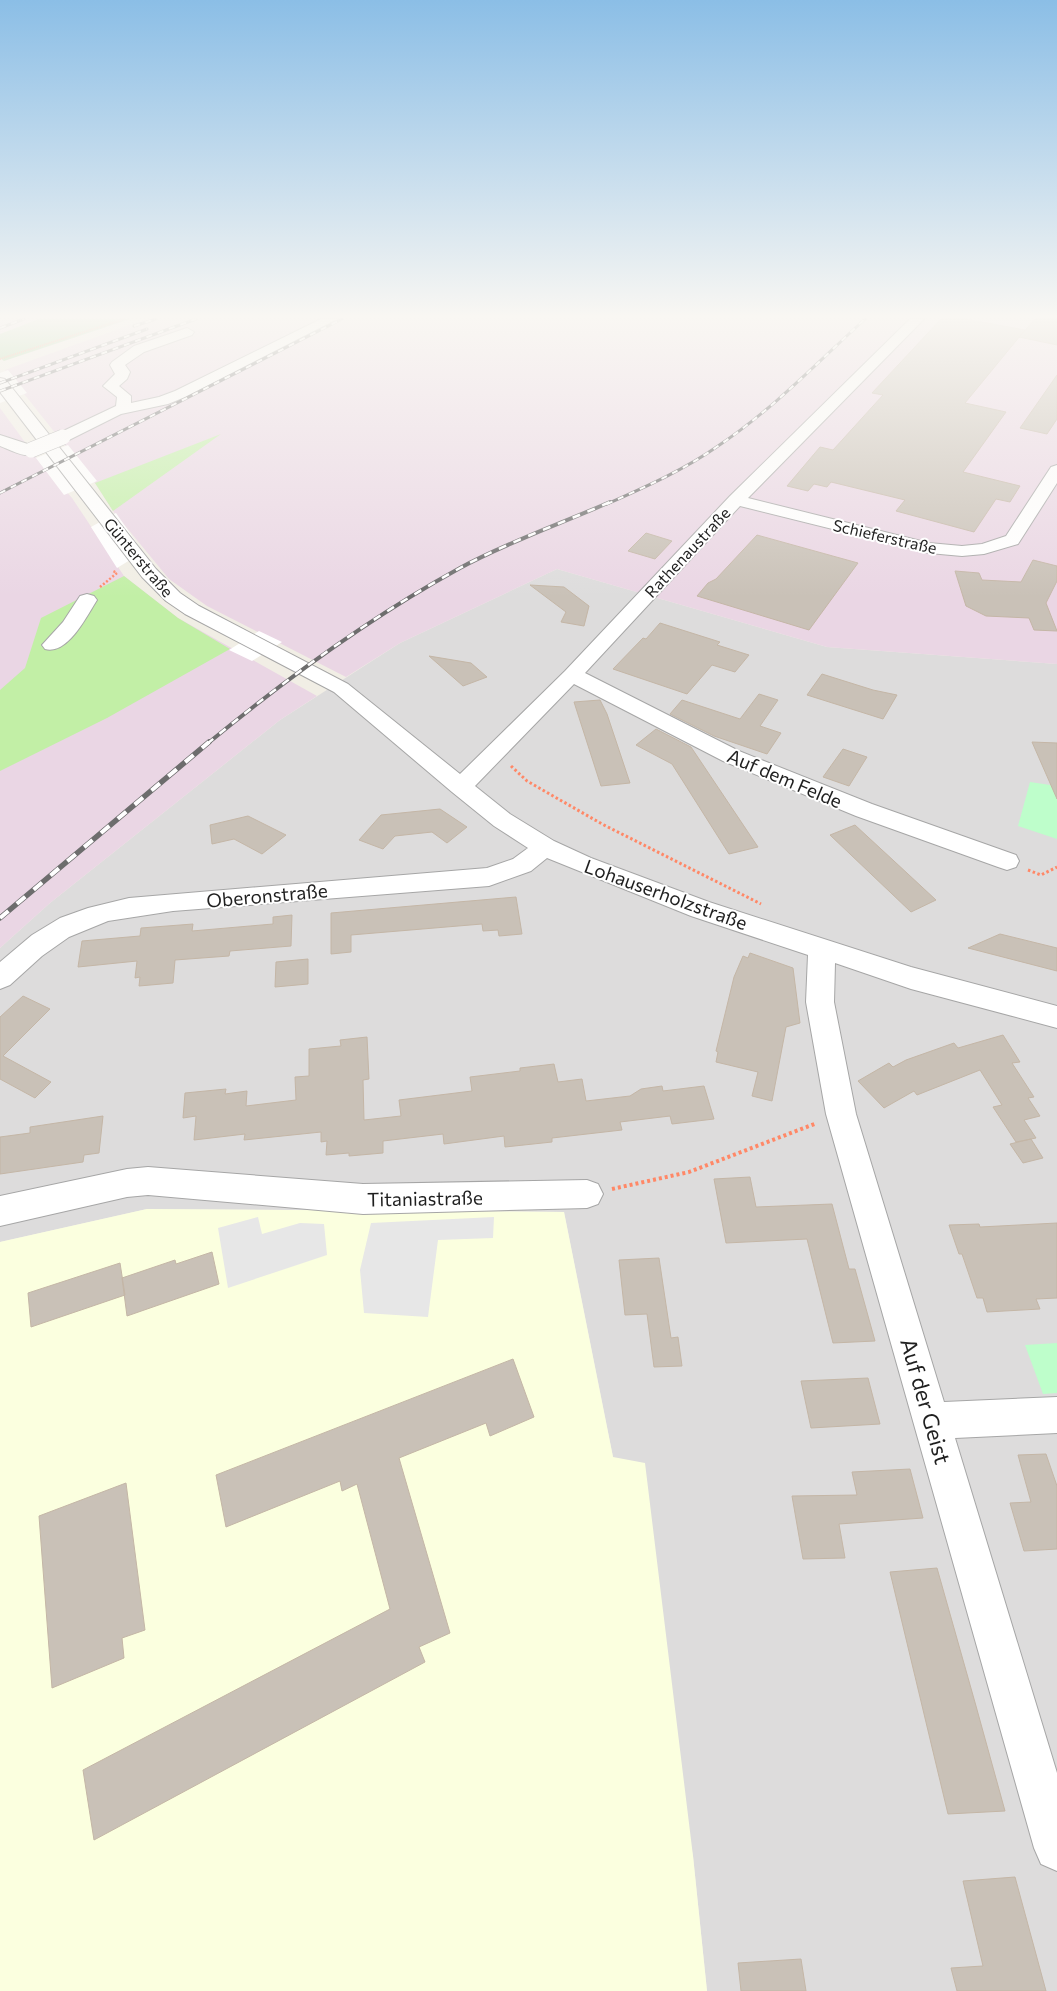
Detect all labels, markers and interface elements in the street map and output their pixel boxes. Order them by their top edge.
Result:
street label: Rathenaustraße [640,503,734,601]
street label: Günterstraße [100,514,178,600]
street label: Schieferstraße [831,515,939,557]
street label: Auf dem Felde [724,744,846,812]
street label: Lohauserholzstraße [581,854,751,934]
street label: Oberonstraße [205,878,329,912]
street label: Titaniastraße [367,1185,483,1211]
street label: Auf der Geist [895,1335,957,1467]

